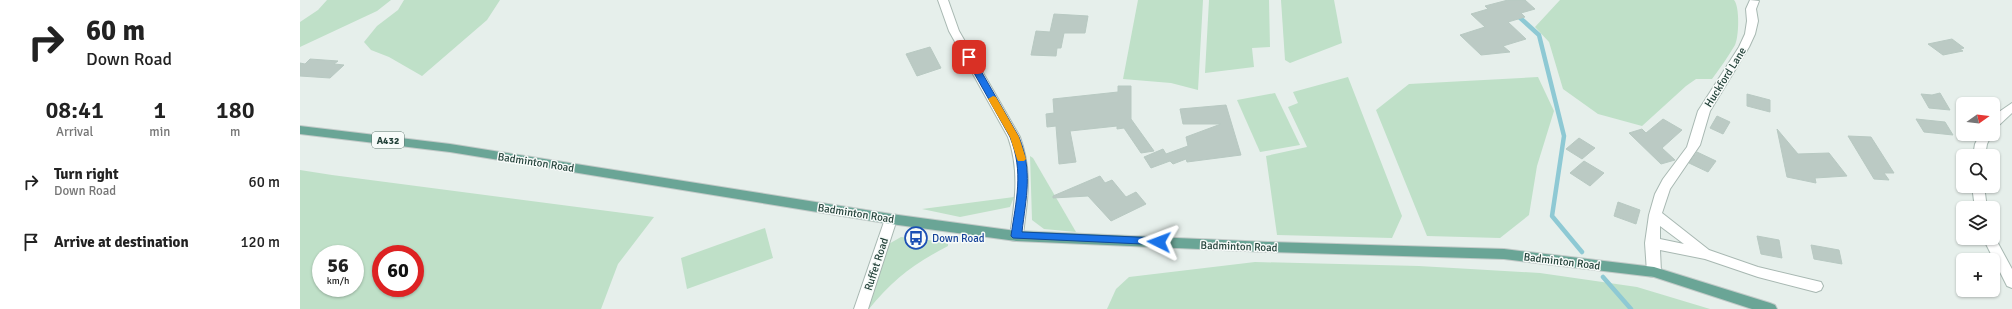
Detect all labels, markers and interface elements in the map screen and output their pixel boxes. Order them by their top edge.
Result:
text: 60 m [86,14,145,48]
icon: right [20,16,72,68]
pin [952,40,986,74]
street label: Huckford Lane [1702,45,1749,110]
icon: arrive [958,46,980,68]
text: Down Road [86,48,172,70]
text: 08:41 [45,95,104,125]
text: 1 [153,95,166,125]
text: 180 [216,95,255,125]
north arrow [1956,97,2000,141]
map controls [1956,97,2000,297]
text: Arrival [56,124,93,140]
text: min [149,124,170,140]
text: m [230,124,240,140]
road number: A432 [372,132,404,148]
button: search [1956,149,2000,193]
street label: Badminton Road [497,150,575,175]
text: Turn right [54,165,119,183]
icon: right [20,171,42,193]
text: 60 m [249,173,280,191]
text: Down Road [54,183,116,199]
street label: Badminton Road [817,201,895,226]
button: layers [1956,201,2000,245]
position arrow [1138,221,1180,263]
bus stop icon: Down Road [903,225,929,251]
icon: arrive [20,231,42,253]
place label: Down Road [932,232,985,245]
text: Arrive at destination [54,233,189,251]
text: 120 m [240,233,280,251]
street label: Ruffet Road [862,236,891,292]
street label: Badminton Road [1200,239,1278,254]
speed limit sign: 60 [372,245,424,297]
street label: Badminton Road [1523,250,1601,273]
text: 56 [327,253,349,278]
button: + [1956,253,2000,297]
text: km/h [327,275,349,287]

